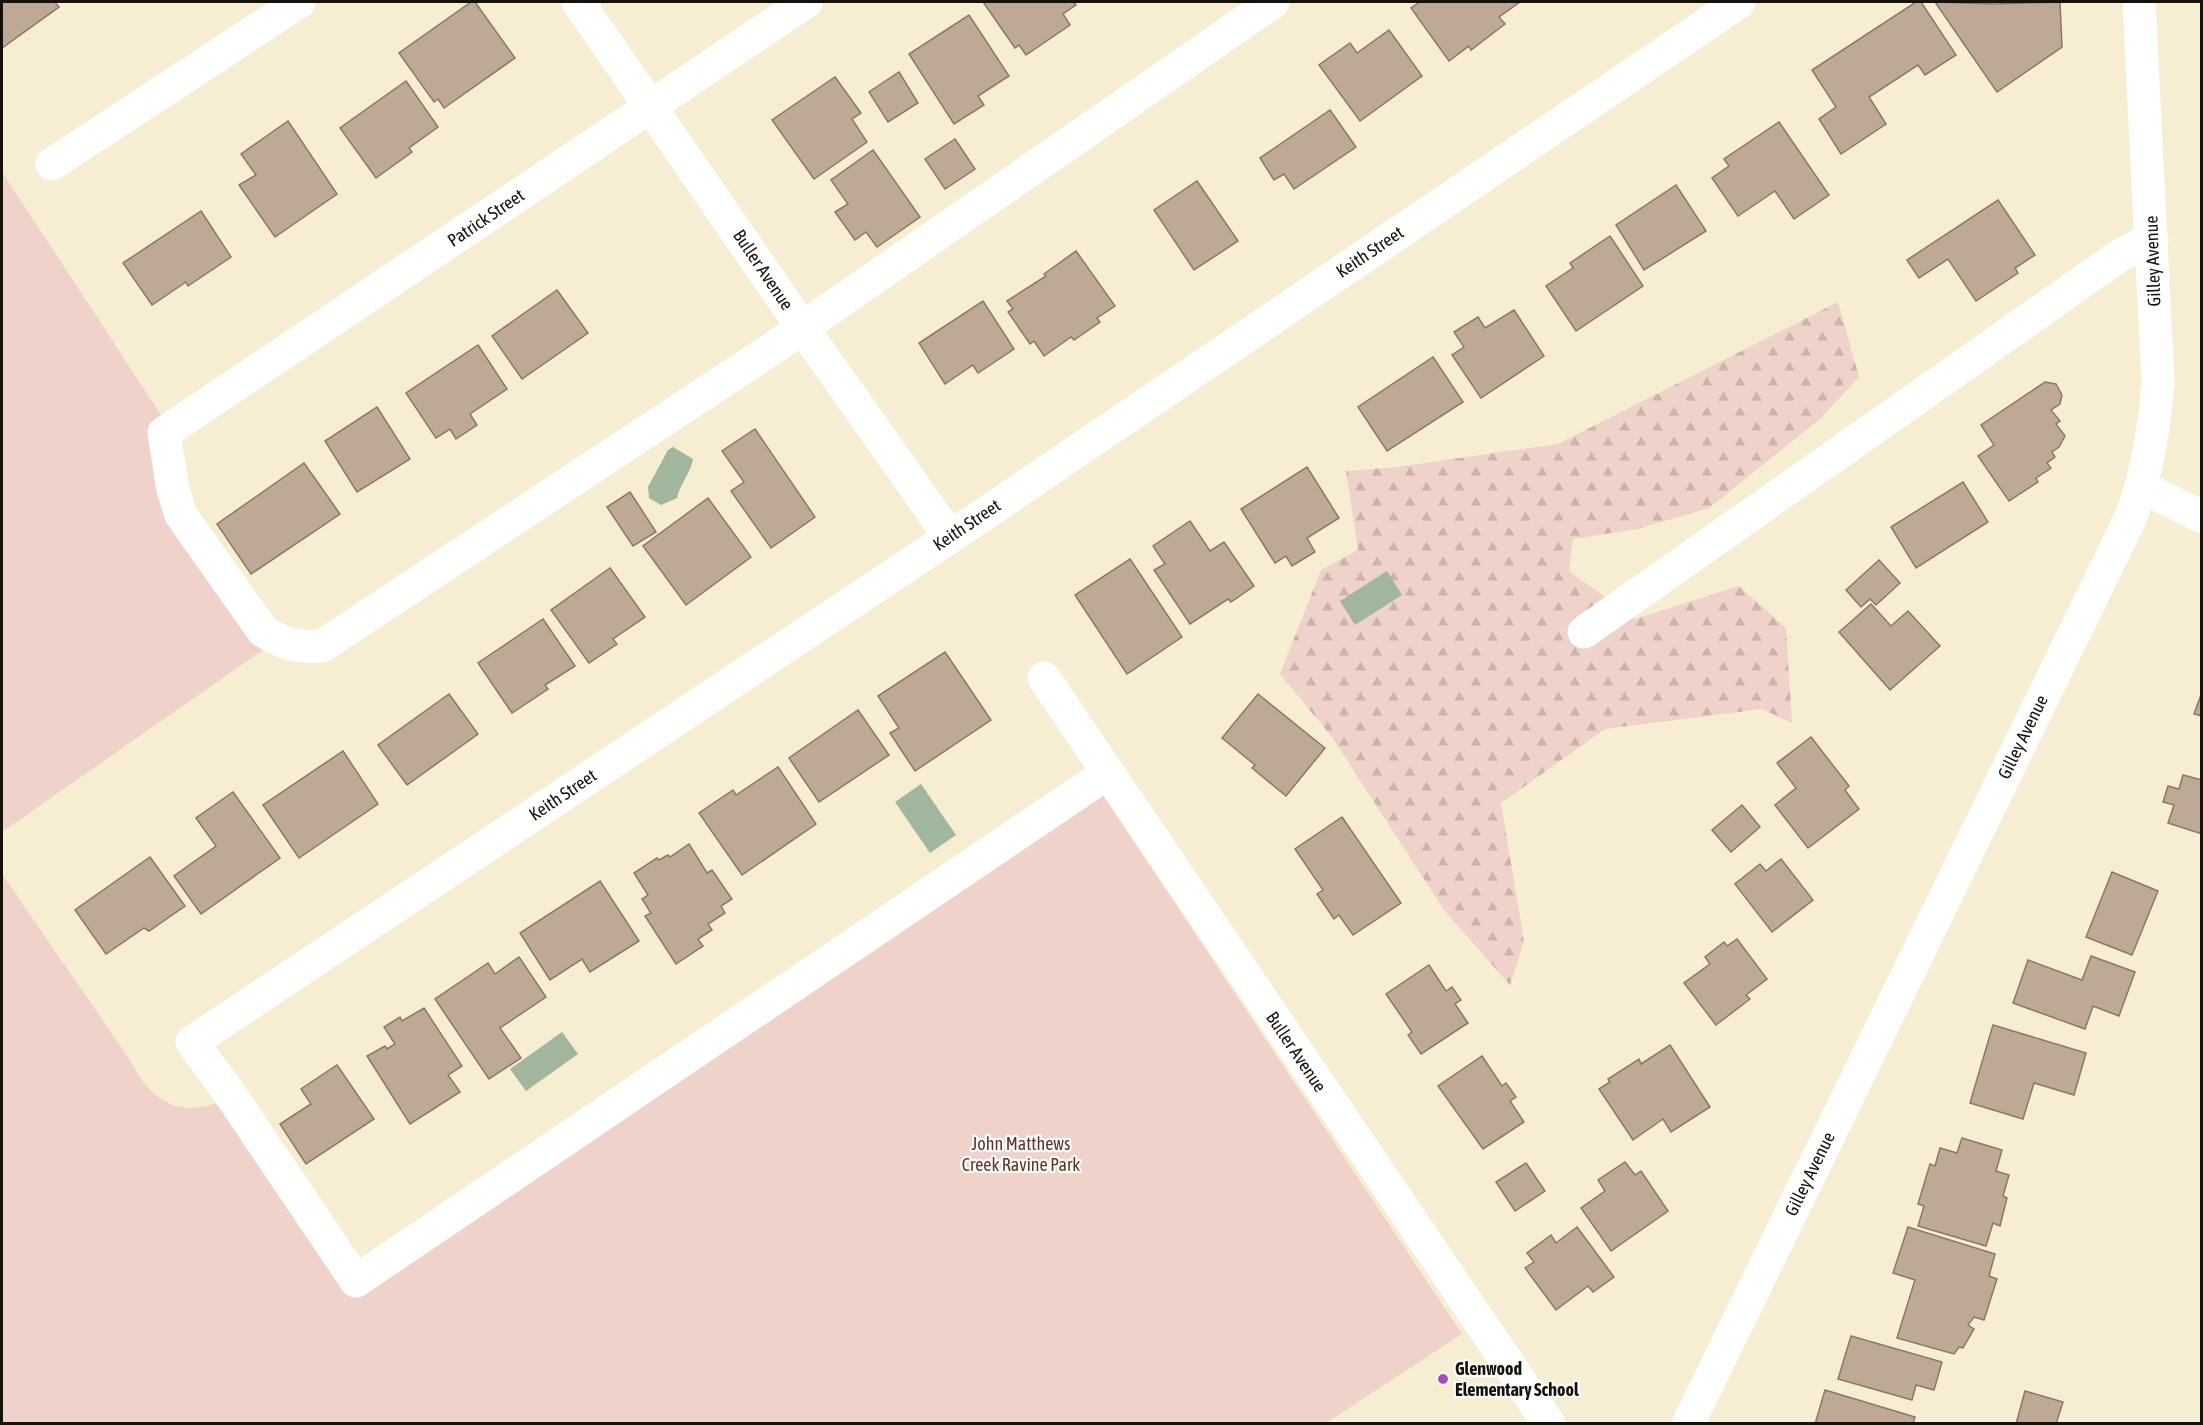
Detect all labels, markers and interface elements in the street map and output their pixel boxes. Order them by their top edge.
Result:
street label: Patrick Street [443,184,528,251]
street label: Gilley Avenue [2140,215,2165,307]
street label: Keith Street [1332,221,1407,282]
street label: Buller Avenue [729,226,798,314]
street label: Keith Street [929,494,1004,555]
street label: Gilley Avenue [1993,691,2052,782]
street label: Keith Street [525,764,600,825]
street label: Buller Avenue [1262,1008,1331,1096]
street label: Gilley Avenue [1780,1128,1839,1219]
park label: John Matthews Creek Ravine Park [962,1133,1080,1175]
place label: Glenwood Elementary School [1455,1358,1579,1400]
marker: Glenwood Elementary School [1436,1372,1450,1386]

